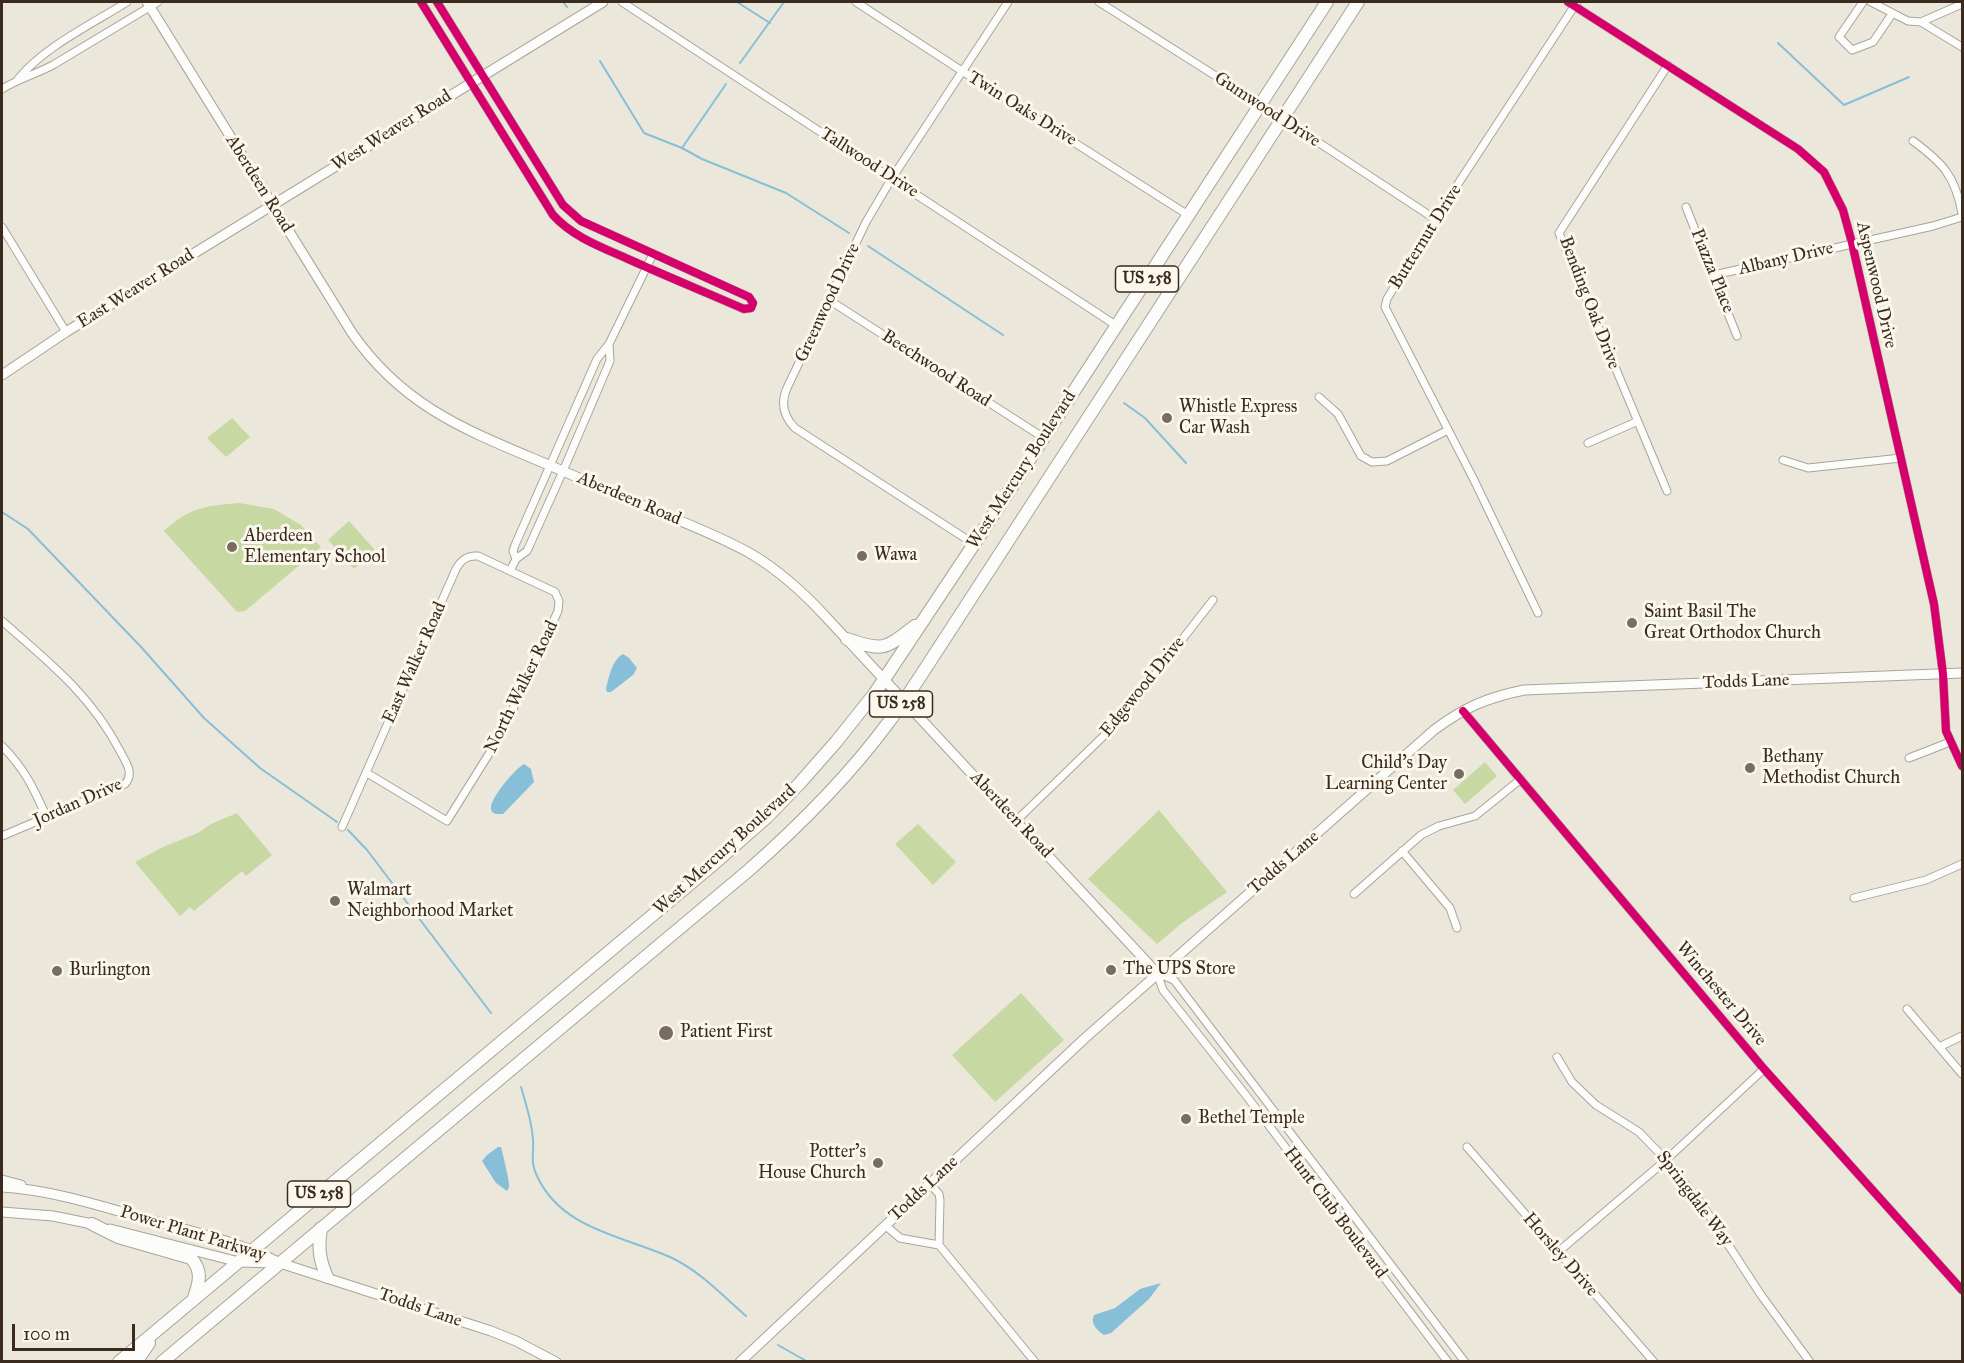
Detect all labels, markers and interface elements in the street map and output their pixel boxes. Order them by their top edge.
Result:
street label: Twin Oaks Drive [964,67,1080,151]
street label: Gumwood Drive [1210,68,1324,152]
street label: West Weaver Road [328,86,456,176]
street label: Tallwood Drive [816,123,922,203]
street label: Aberdeen Road [220,131,298,237]
street label: Butternut Drive [1385,181,1467,293]
street label: Aspenwood Drive [1851,220,1901,350]
street label: Piazza Place [1685,226,1739,316]
street label: Bending Oak Drive [1554,234,1624,372]
street label: Albany Drive [1736,238,1836,280]
street label: Greenwood Drive [791,240,865,366]
street label: East Weaver Road [74,244,198,334]
road number: US 258 [1116,266,1178,292]
street label: Beechwood Road [877,326,995,412]
street label: West Mercury Boulevard [963,387,1081,553]
place label: Whistle Express Car Wash [1179,397,1297,440]
marker: Whistle Express Car Wash [1160,411,1174,425]
street label: Aberdeen Road [574,467,684,531]
place label: Aberdeen Elementary School [244,526,386,568]
marker: Aberdeen Elementary School [225,540,239,554]
place label: Wawa [874,545,917,567]
marker: Wawa [855,549,869,563]
street label: East Walker Road [379,599,451,727]
place label: Saint Basil The Great Orthodox Church [1644,602,1821,644]
marker: Saint Basil The Great Orthodox Church [1625,616,1639,630]
street label: North Walker Road [481,617,563,757]
street label: Edgewood Drive [1096,633,1190,741]
street label: Todds Lane [1702,670,1790,694]
road number: US 258 [870,691,932,717]
place label: Bethany Methodist Church [1762,747,1900,789]
place label: Child's Day Learning Center [1325,753,1447,795]
marker: Bethany Methodist Church [1743,761,1757,775]
street label: Aberdeen Road [965,767,1057,863]
marker: Child's Day Learning Center [1452,767,1466,781]
street label: Jordan Drive [30,774,126,832]
street label: West Mercury Boulevard [649,780,801,920]
street label: Todds Lane [1244,826,1324,900]
place label: Walmart Neighborhood Market [347,880,513,922]
marker: Walmart Neighborhood Market [328,894,342,908]
street label: Winchester Drive [1671,937,1771,1051]
place label: The UPS Store [1123,959,1235,981]
place label: Burlington [69,960,150,982]
marker: The UPS Store [1104,963,1118,977]
marker: Burlington [50,964,64,978]
place label: Patient First [680,1022,773,1044]
marker: Patient First [657,1024,675,1042]
place label: Bethel Temple [1198,1108,1305,1130]
marker: Bethel Temple [1179,1112,1193,1126]
place label: Potter’s House Church [758,1142,866,1184]
street label: Hunt Club Boulevard [1279,1143,1391,1283]
street label: Springdale Way [1651,1147,1737,1251]
street label: Todds Lane [885,1152,963,1226]
marker: Potter’s House Church [871,1156,885,1170]
road number: US 258 [288,1181,350,1207]
street label: Power Plant Parkway [117,1202,269,1266]
street label: Horsley Drive [1518,1209,1602,1301]
street label: Todds Lane [376,1284,464,1332]
scale bar [15,1312,138,1350]
text: 100 m [23,1323,70,1345]

